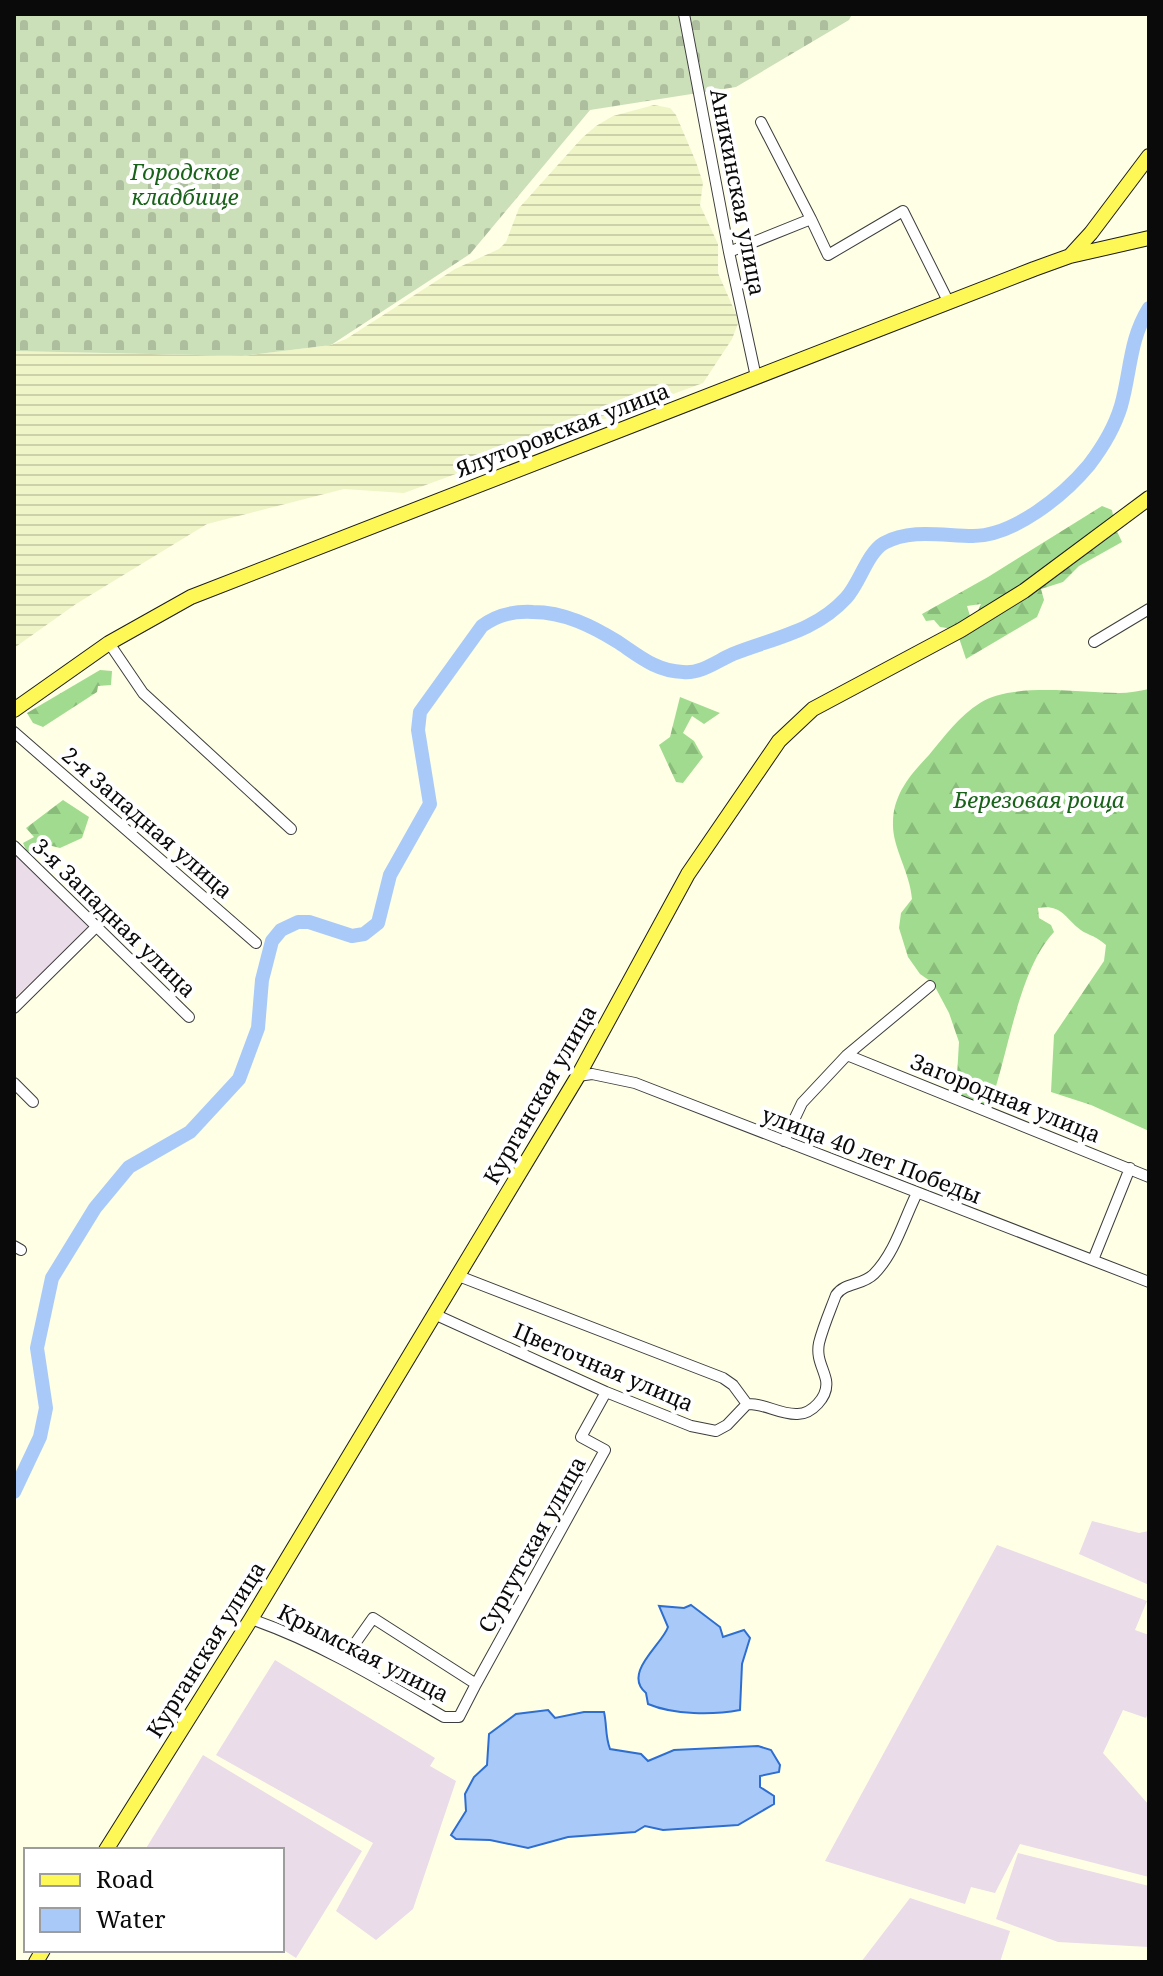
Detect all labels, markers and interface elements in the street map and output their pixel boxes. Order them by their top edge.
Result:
street label: Аникинская улица [704,86,774,298]
park label: Городское кладбище [130,156,240,211]
street label: Ялуторовская улица [450,374,673,484]
street label: 2-я Западная улица [56,739,240,905]
park label: Березовая роща [952,784,1125,814]
street label: 3-я Западная улица [26,831,204,1003]
street label: Курганская улица [475,999,603,1189]
street label: Загородная улица [906,1045,1106,1149]
street label: улица 40 лет Победы [758,1098,986,1210]
street label: Цветочная улица [509,1314,699,1418]
street label: Сургутская улица [470,1450,592,1638]
street label: Курганская улица [139,1555,271,1743]
street label: Крымская улица [273,1596,455,1708]
legend [24,1848,284,1952]
text: Road [96,1862,154,1895]
text: Water [96,1902,166,1935]

